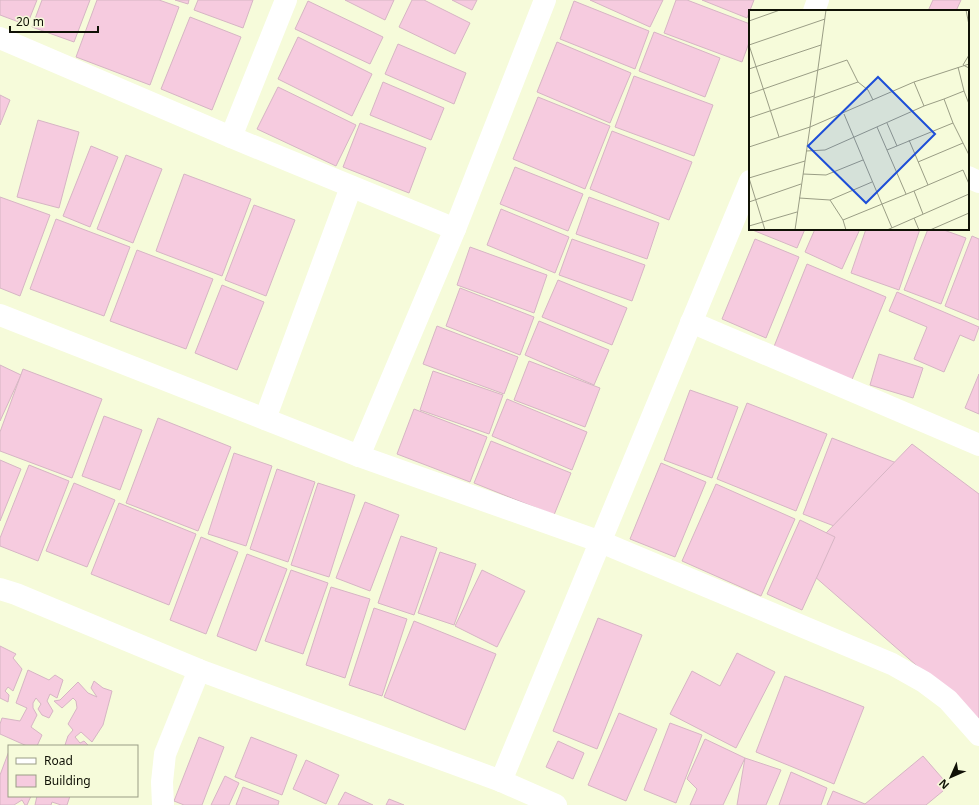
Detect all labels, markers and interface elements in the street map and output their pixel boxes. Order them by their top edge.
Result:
scale bar [10,8,98,34]
inset map [749,10,969,230]
text: 20 m [16,13,44,30]
legend [8,745,138,797]
text: Road [44,752,73,769]
north arrow [931,757,971,797]
text: Building [44,772,91,789]
text: N [935,776,952,793]

